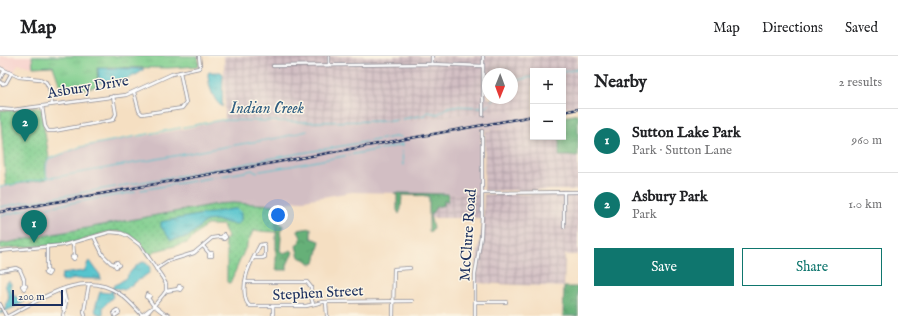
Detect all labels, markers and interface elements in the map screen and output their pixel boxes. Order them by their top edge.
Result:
text: Map [20,16,56,40]
text: Map [713,19,740,37]
text: Directions [762,19,823,37]
text: Saved [845,19,878,37]
north arrow [482,68,518,104]
map controls [530,68,566,140]
button: + [530,68,566,104]
street label: Asbury Drive [45,71,130,103]
text: Nearby [594,72,647,93]
text: 2 results [838,74,882,91]
water label: Indian Creek [229,99,305,119]
button: − [530,104,566,140]
pin: 2 [12,109,38,142]
text: Sutton Lake Park [632,123,741,142]
text: 1 [605,132,609,149]
text: 960 m [852,132,882,149]
text: Park · Sutton Lane [632,142,732,159]
street label: McClure Road [455,187,481,282]
text: Asbury Park [632,187,708,206]
text: 2 [604,196,610,213]
text: 1.0 km [848,196,882,213]
your location [268,205,288,225]
text: Park [632,206,657,223]
pin: 1 [21,210,47,243]
button: Save [594,248,734,286]
button: Share [742,248,882,286]
street label: Stephen Street [272,281,364,305]
scale bar [12,288,63,307]
text: 200 m [18,290,45,304]

